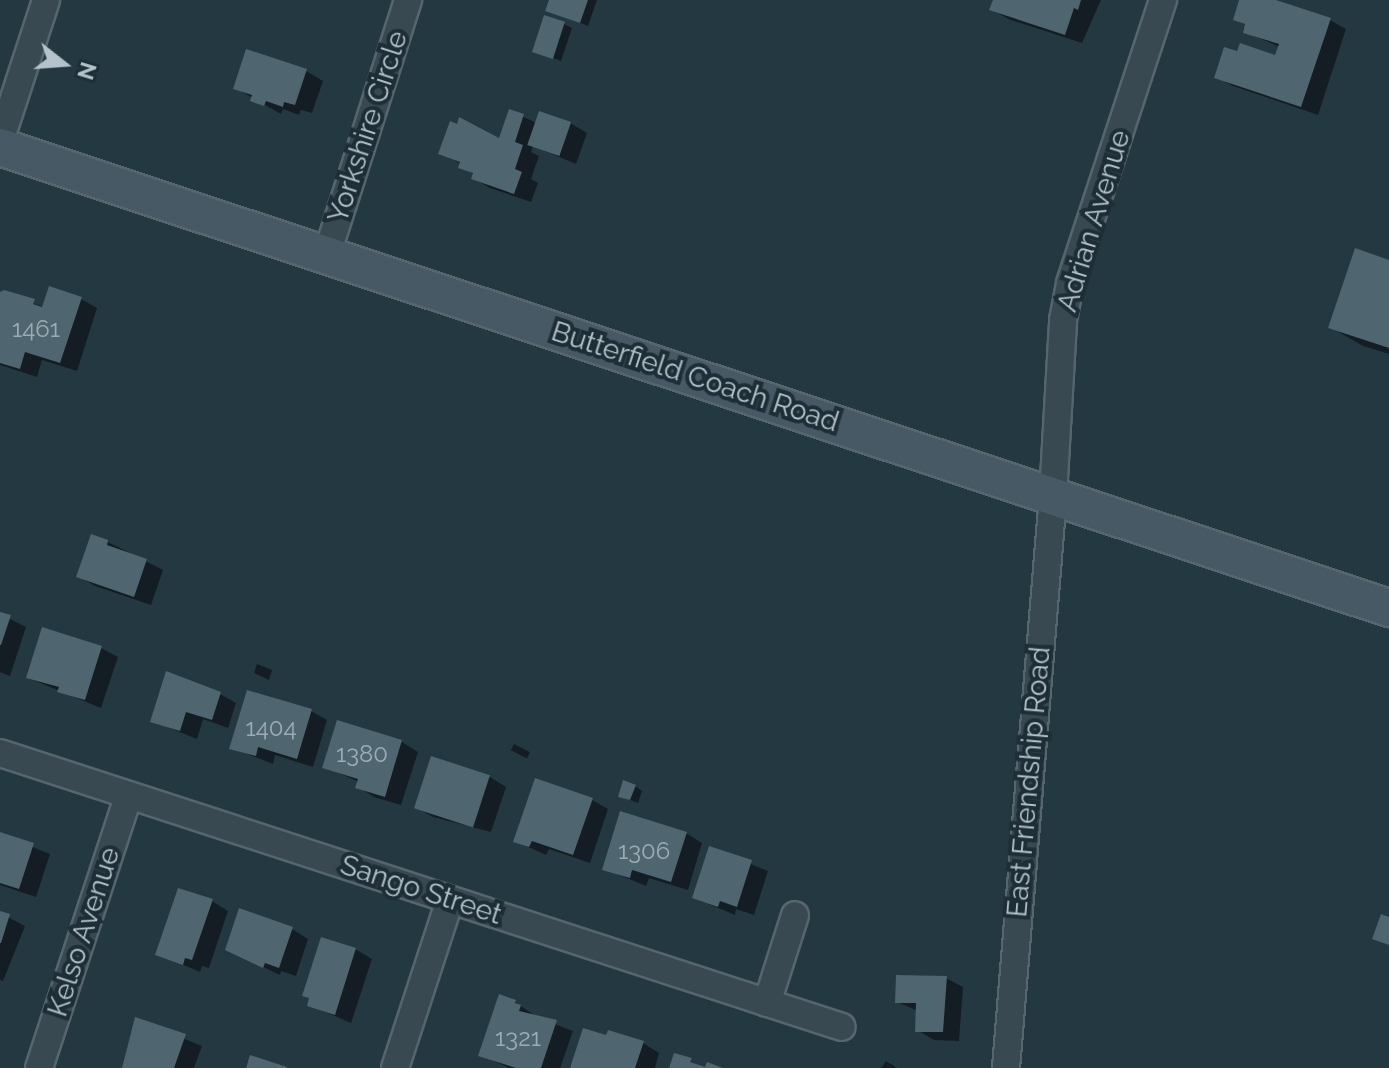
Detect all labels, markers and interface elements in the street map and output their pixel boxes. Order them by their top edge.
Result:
north arrow [24,24,104,104]
street label: Yorkshire Circle [321,27,415,227]
text: N [72,59,102,83]
street label: Adrian Avenue [1050,126,1138,316]
house number: 1461 [12,315,60,343]
street label: Butterfield Coach Road [547,315,843,439]
street label: East Friendship Road [1000,645,1058,919]
house number: 1404 [245,714,297,742]
house number: 1380 [336,740,388,768]
house number: 1306 [618,837,670,865]
street label: Kelso Avenue [41,843,127,1021]
street label: Sango Street [336,848,506,932]
house number: 1321 [495,1024,541,1052]

